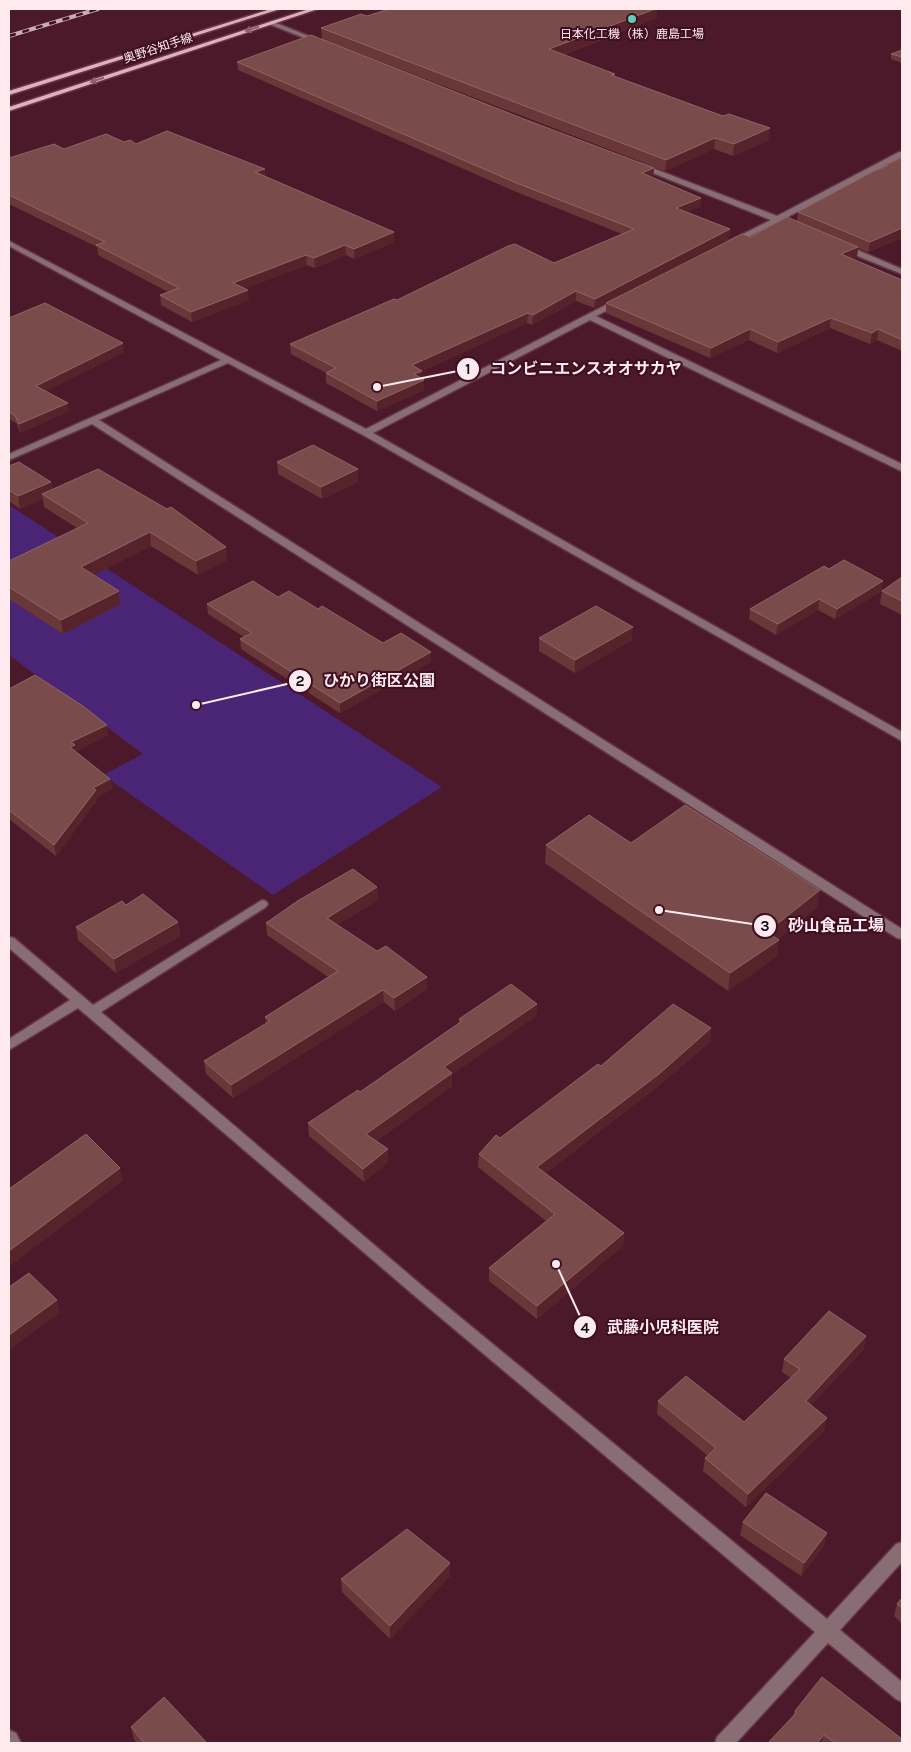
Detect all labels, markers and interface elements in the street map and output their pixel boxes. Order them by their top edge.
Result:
marker: 日本化工機（株）鹿島工場 [626,13,638,25]
one-way arrow [244,26,259,33]
place label: 日本化工機（株）鹿島工場 [560,27,704,41]
street label: 奥野谷知手線 [122,30,194,66]
one-way arrow [90,77,105,84]
callout: コンビニエンスオオサカヤ [455,353,692,384]
text: コンビニエンスオオサカヤ [490,359,682,378]
text: 1 [465,360,471,378]
callout: ひかり街区公園 [288,665,445,696]
text: ひかり街区公園 [323,671,435,690]
text: 2 [295,672,305,690]
callout: 砂山食品工場 [753,910,894,941]
text: 砂山食品工場 [788,916,884,935]
text: 3 [760,917,770,935]
callout: 武藤小児科医院 [572,1312,729,1343]
text: 武藤小児科医院 [607,1318,719,1337]
text: 4 [581,1319,590,1337]

